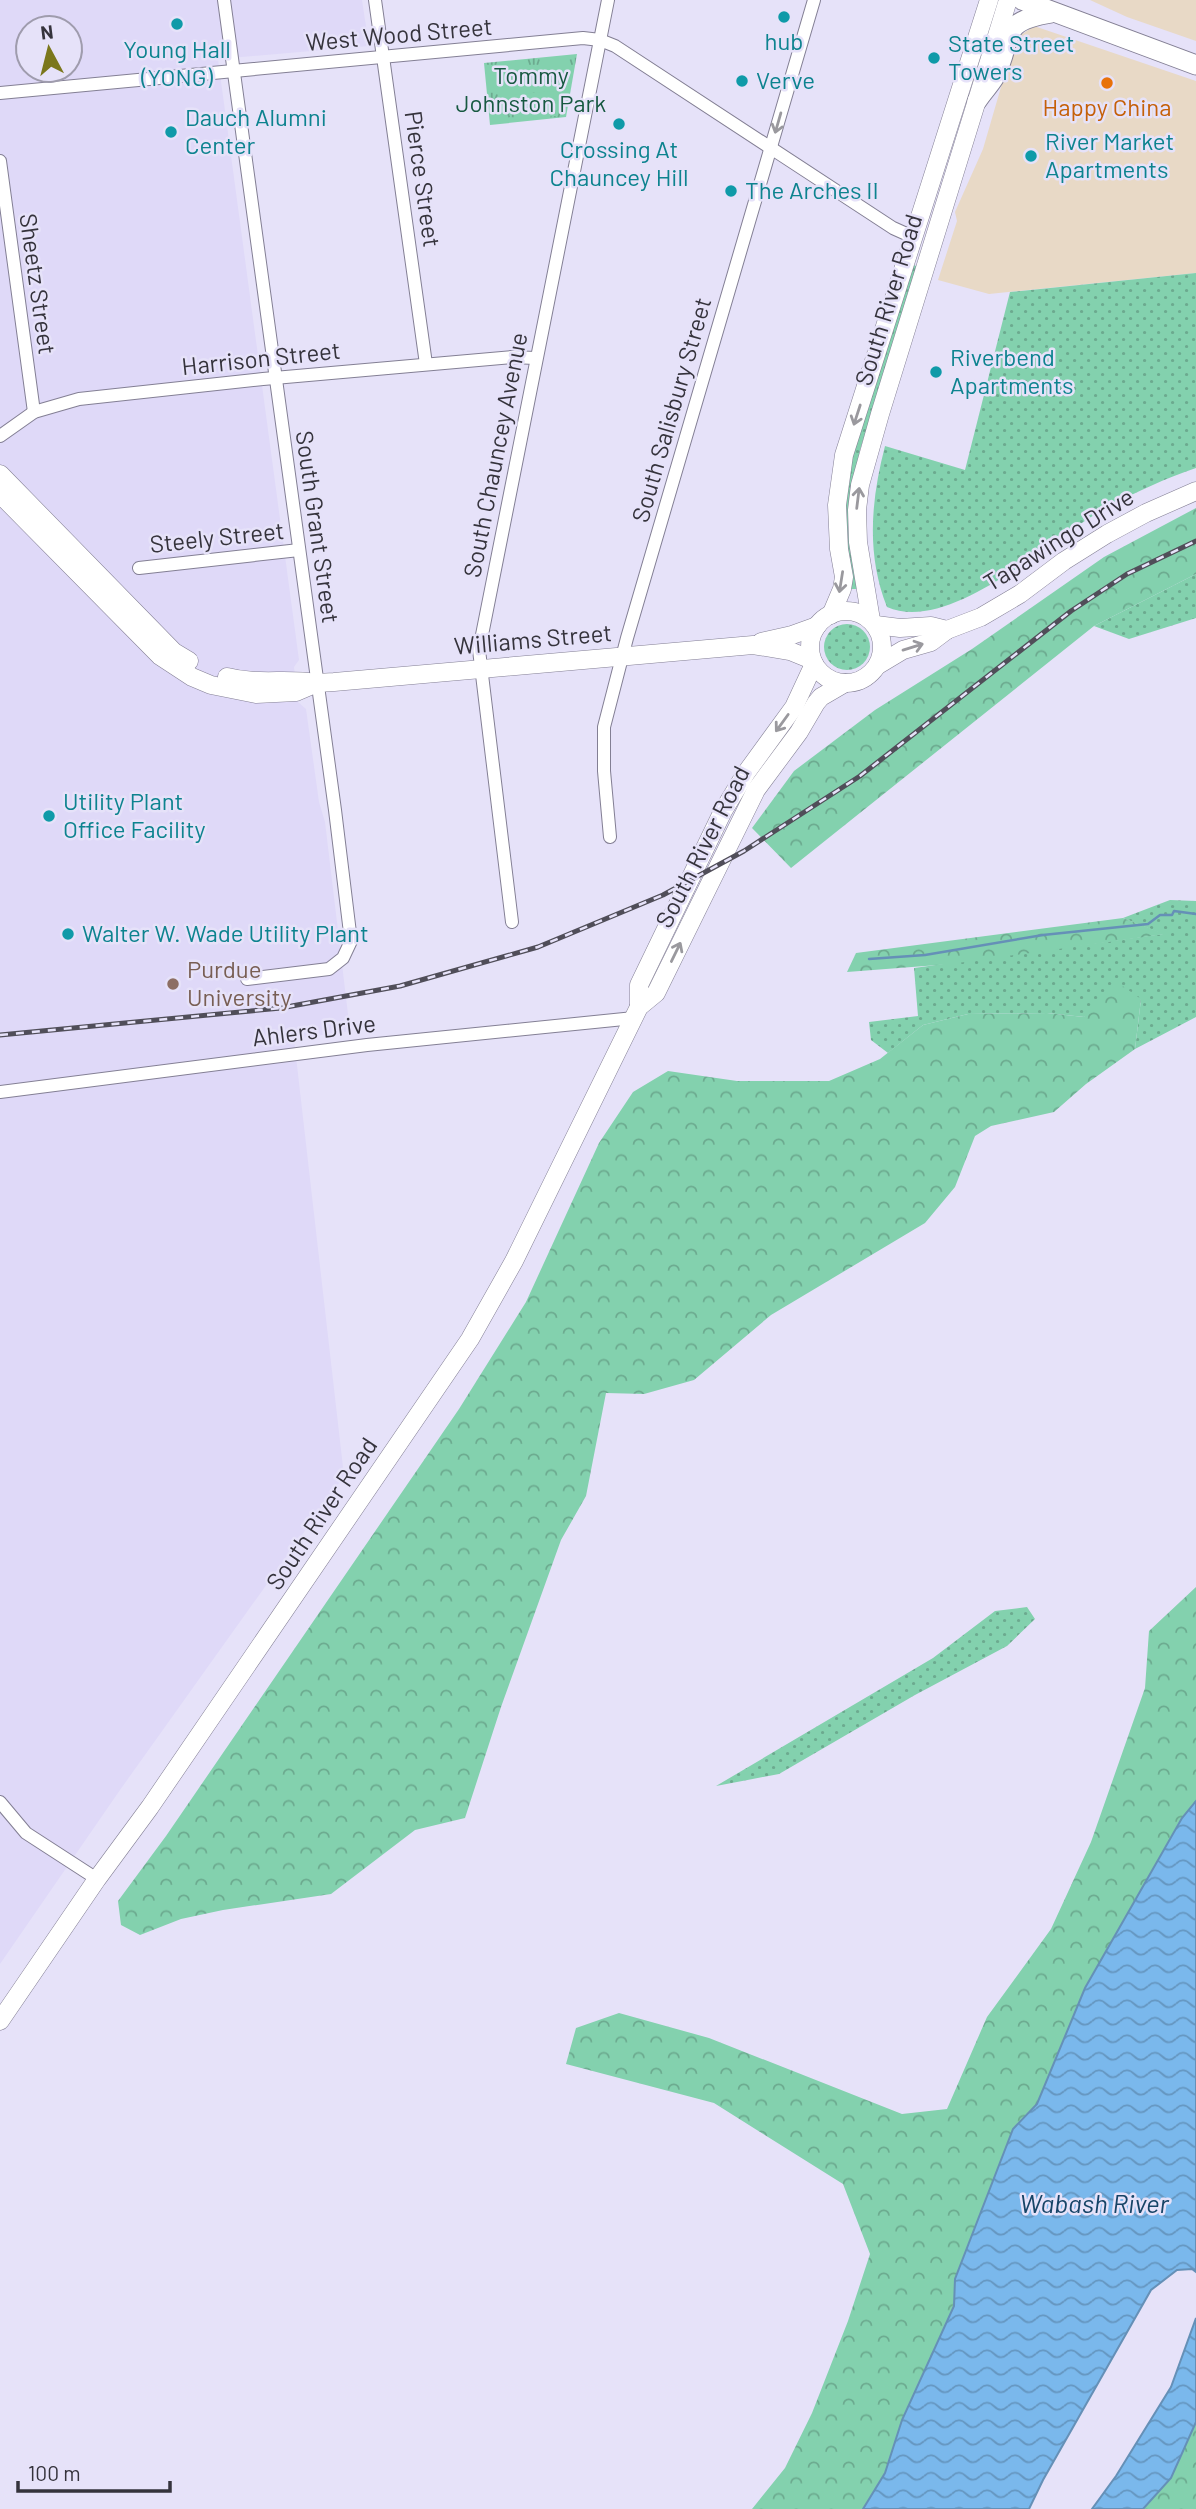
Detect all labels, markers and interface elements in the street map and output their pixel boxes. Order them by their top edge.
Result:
marker: hub [776,9,792,25]
street label: West Wood Street [304,11,493,56]
north arrow [14,14,84,84]
marker: Young Hall (YONG) [169,16,185,32]
text: N [39,19,55,44]
place label: hub [765,26,803,55]
place label: State Street Towers [948,28,1074,85]
place label: Young Hall (YONG) [123,34,231,91]
marker: State Street Towers [926,50,942,66]
park label: Tommy Johnston Park [456,60,606,117]
place label: Verve [756,65,815,94]
marker: Verve [734,73,750,89]
marker: Happy China [1099,75,1115,91]
place label: Happy China [1043,92,1171,121]
place label: Dauch Alumni Center [185,102,327,159]
street label: Pierce Street [400,109,447,249]
one-way arrow [770,112,783,134]
marker: Crossing At Chauncey Hill [611,116,627,132]
marker: Dauch Alumni Center [163,124,179,140]
place label: River Market Apartments [1045,126,1174,183]
place label: Crossing At Chauncey Hill [549,134,689,191]
marker: River Market Apartments [1023,148,1039,164]
place label: The Arches II [745,175,879,204]
marker: The Arches II [723,183,739,199]
street label: South River Road [848,210,927,389]
street label: Sheetz Street [14,211,63,356]
street label: South Salisbury Street [625,294,717,525]
street label: South Chauncey Avenue [457,330,533,580]
street label: Harrison Street [180,335,342,380]
place label: Riverbend Apartments [950,342,1074,399]
marker: Riverbend Apartments [928,364,944,380]
one-way arrow [850,404,862,426]
street label: South Grant Street [291,429,346,625]
street label: Tapawingo Drive [978,481,1139,596]
one-way arrow [852,487,865,510]
street label: Steely Street [148,515,285,558]
one-way arrow [834,571,847,593]
street label: Williams Street [453,617,613,660]
one-way arrow [901,640,923,653]
one-way arrow [774,713,789,732]
street label: South River Road [648,761,755,932]
place label: Utility Plant Office Facility [63,786,206,843]
marker: Utility Plant Office Facility [41,808,57,824]
place label: Walter W. Wade Utility Plant [82,918,369,947]
marker: Walter W. Wade Utility Plant [60,926,76,942]
one-way arrow [670,942,684,963]
place label: Purdue University [187,954,292,1011]
marker: Purdue University [165,976,181,992]
street label: Ahlers Drive [250,1008,377,1051]
street label: South River Road [259,1431,382,1595]
water label: Wabash River [1019,2187,1169,2218]
scale bar [18,2450,170,2494]
text: 100 m [28,2460,81,2485]

